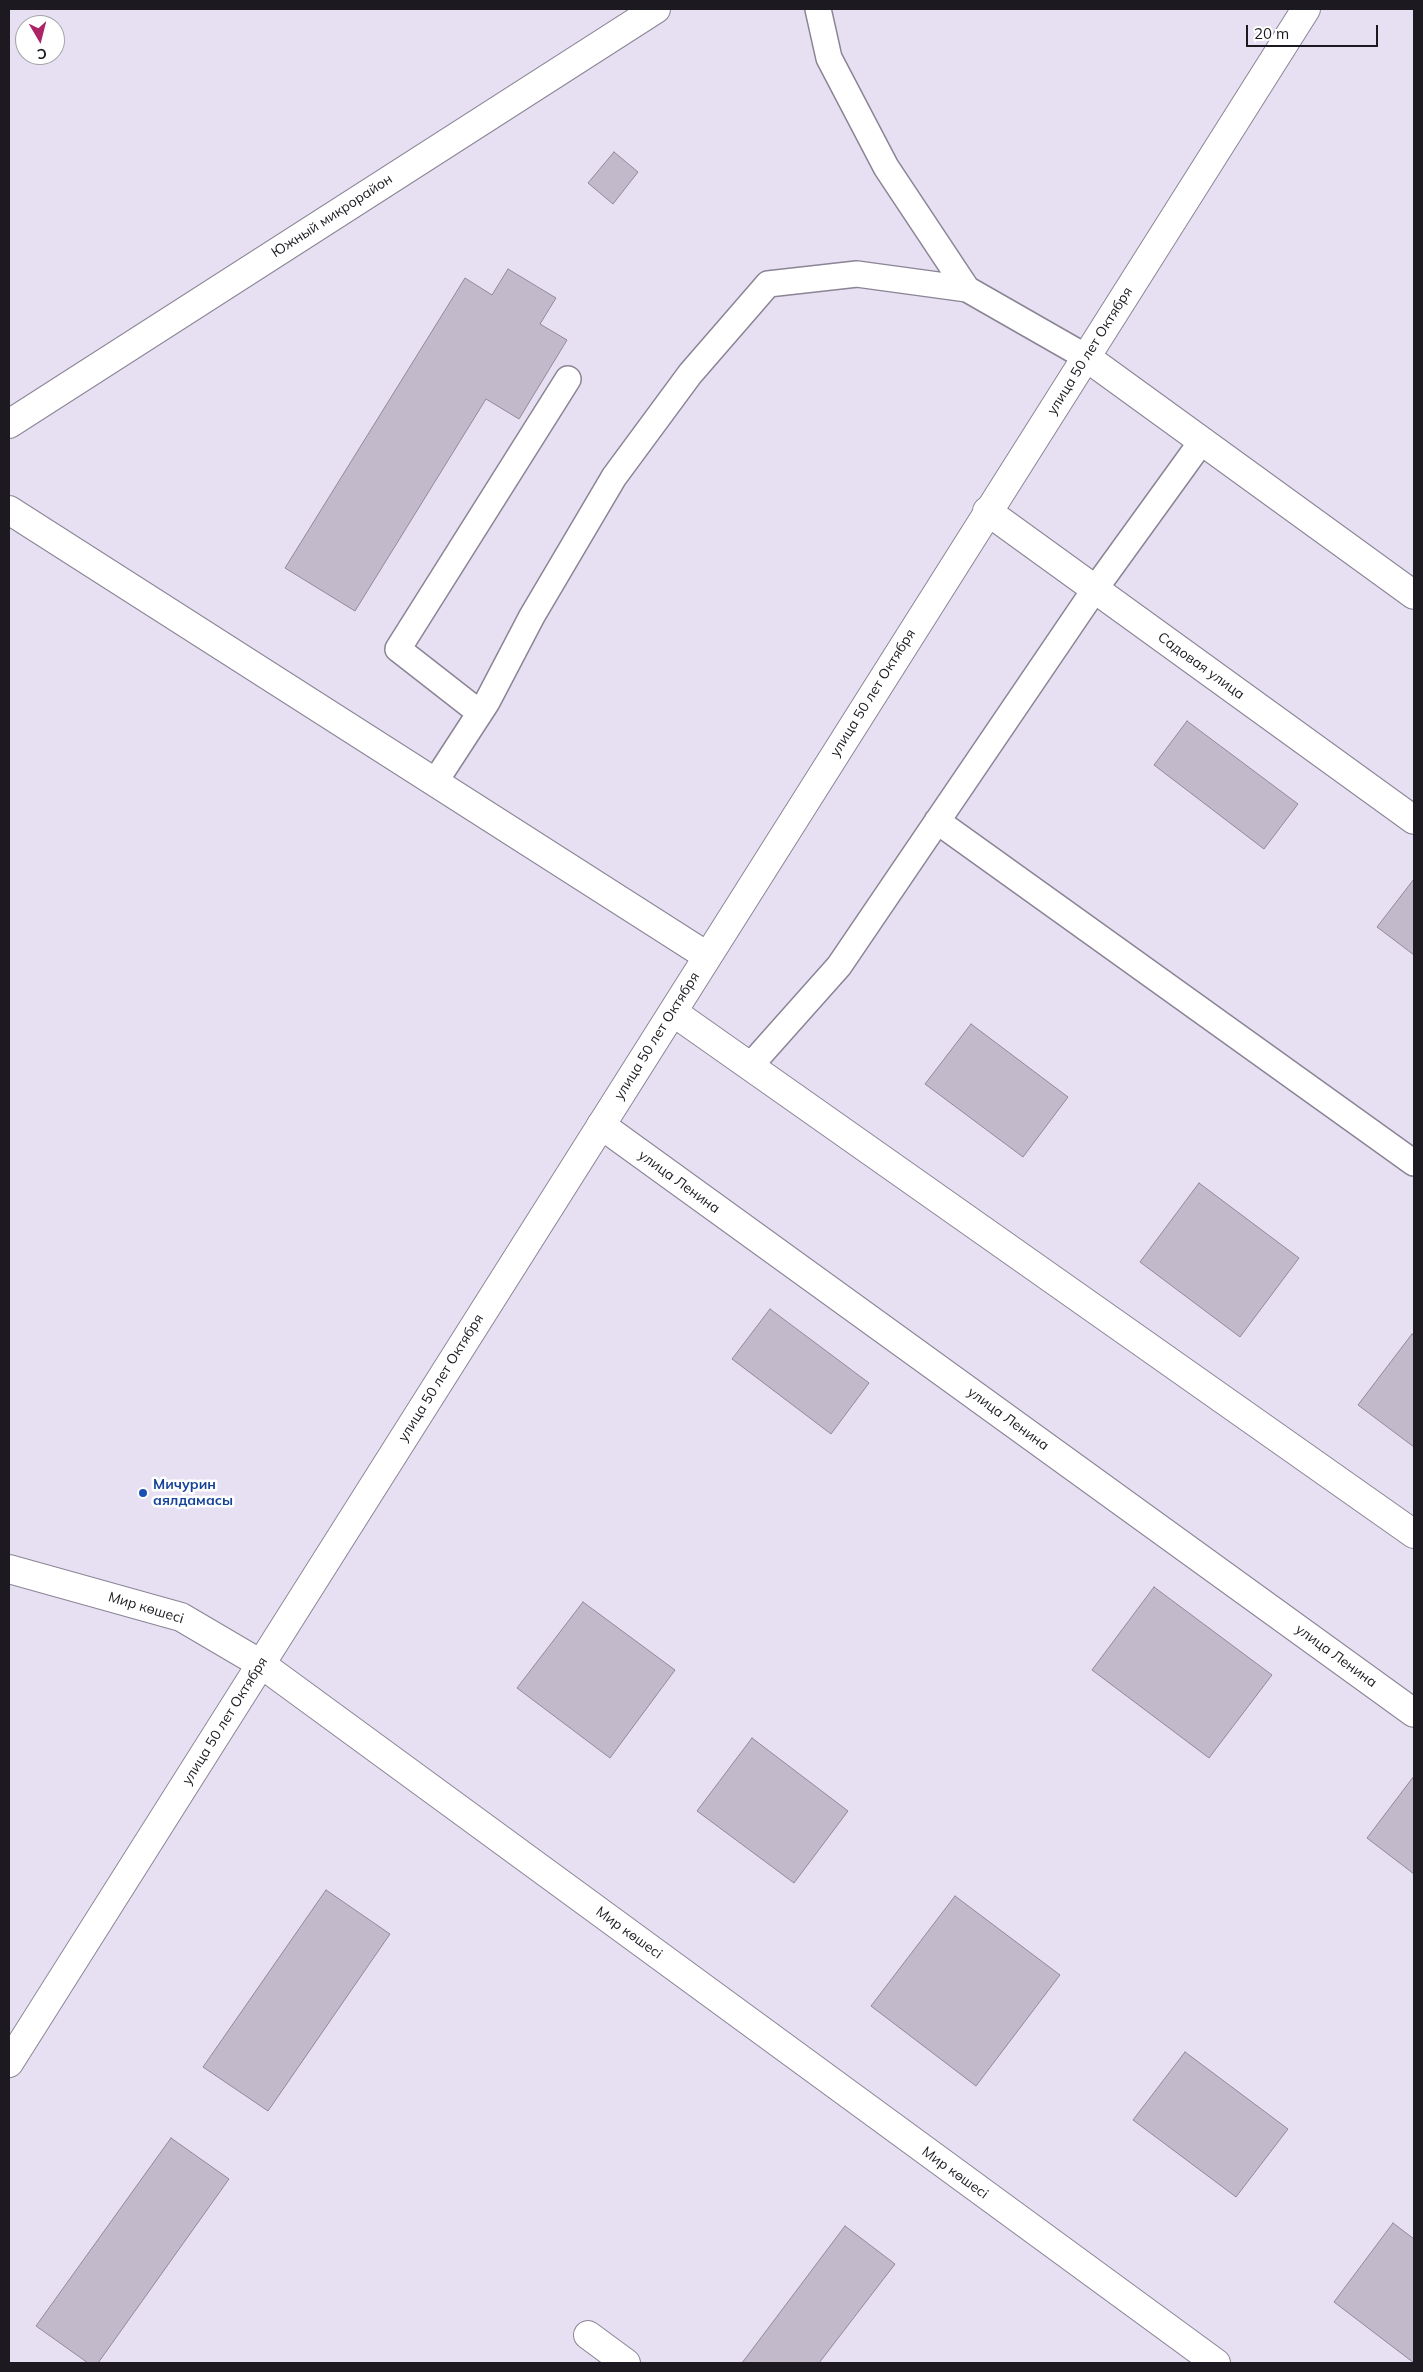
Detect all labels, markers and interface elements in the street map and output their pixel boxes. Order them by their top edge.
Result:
north arrow [15,15,65,65]
scale bar [1248,15,1380,47]
text: 20 m [1254,24,1289,43]
text: С [36,44,48,63]
street label: Южный микрорайон [268,171,396,261]
street label: улица 50 лет Октября [1044,284,1136,418]
street label: улица 50 лет Октября [827,626,919,760]
street label: Садовая улица [1154,629,1248,703]
street label: улица 50 лет Октября [611,969,703,1103]
street label: улица Ленина [635,1147,723,1217]
street label: улица 50 лет Октября [395,1311,487,1445]
street label: улица Ленина [964,1384,1052,1454]
place label: Мичурин аялдамасы [153,1477,233,1510]
marker: Мичурин аялдамасы [137,1487,149,1499]
street label: Мир көшесі [106,1589,186,1627]
street label: улица Ленина [1292,1621,1380,1691]
street label: улица 50 лет Октября [179,1654,271,1788]
street label: Мир көшесі [593,1903,665,1963]
street label: Мир көшесі [919,2143,991,2203]

